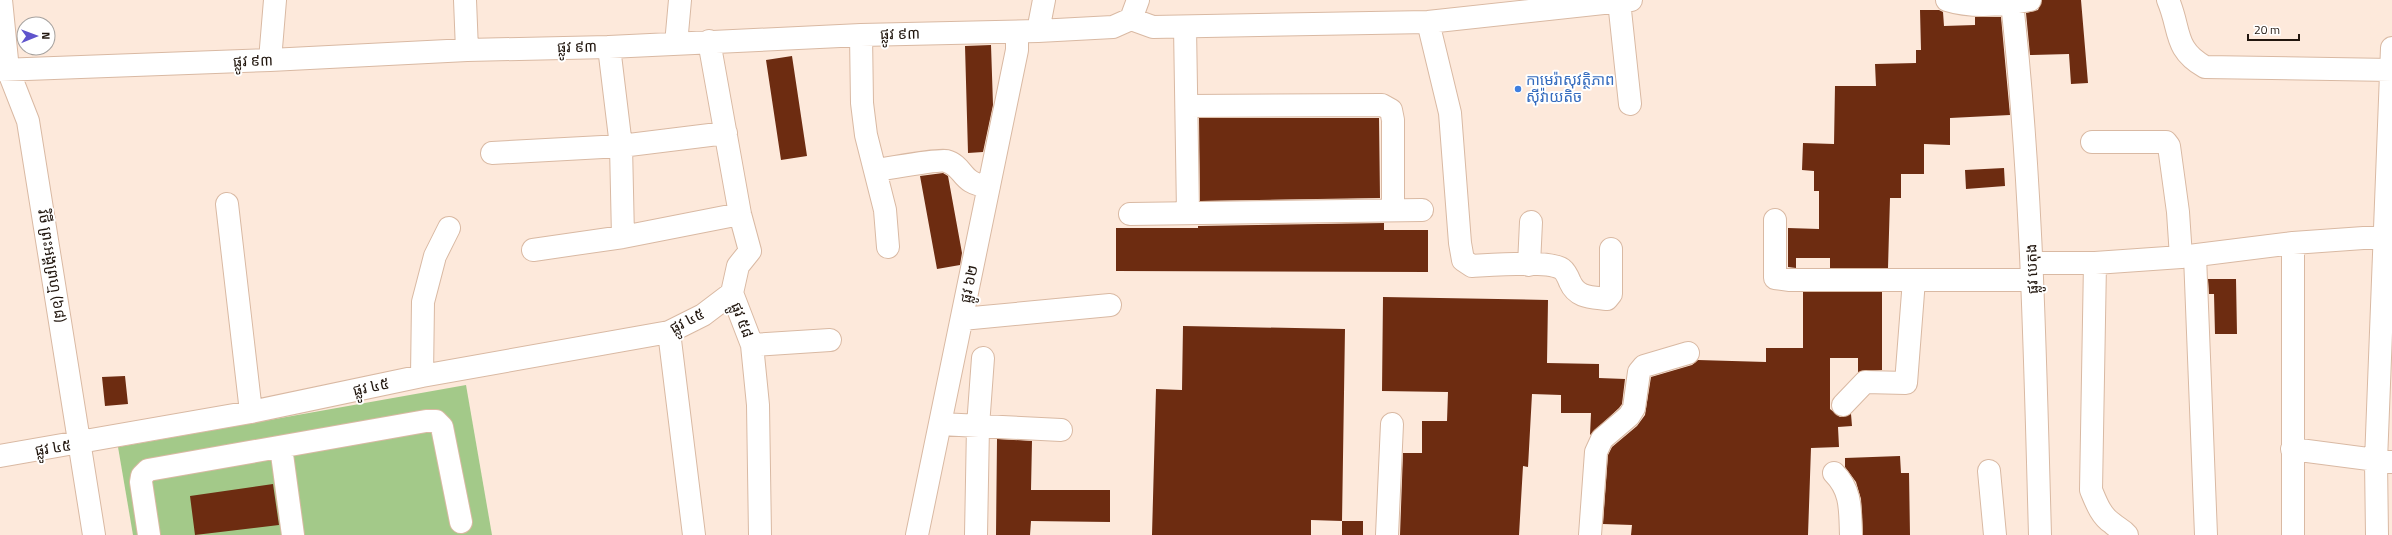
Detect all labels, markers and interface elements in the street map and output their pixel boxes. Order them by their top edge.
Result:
north arrow [16,16,56,56]
scale bar [2248,16,2299,42]
text: 20 m [2254,20,2280,39]
street label: ផ្លូវ ៩៣ [880,22,920,48]
text: N [38,32,54,40]
street label: ផ្លូវ ៩៣ [557,35,597,61]
street label: ផ្លូវ ៩៣ [233,48,274,75]
place label: កាមេរ៉ាសុវត្ថិភាព ស៊ីវ៉ាយតិច [1526,68,1615,108]
marker: កាមេរ៉ាសុវត្ថិភាព ស៊ីវ៉ាយតិច [1513,84,1523,94]
street label: វិថី ព្រះអង្គព្រហ្ម (៦៨) [32,208,73,324]
street label: ផ្លូវ បេតុង [2019,243,2046,295]
street label: ផ្លូវ ៦២ [953,263,986,306]
street label: ផ្លូវ ៥៨ [723,299,760,342]
street label: ផ្លូវ ៤៥ [665,302,709,341]
street label: ផ្លូវ ៤៥ [351,371,392,404]
street label: ផ្លូវ ៤៥ [33,433,73,464]

